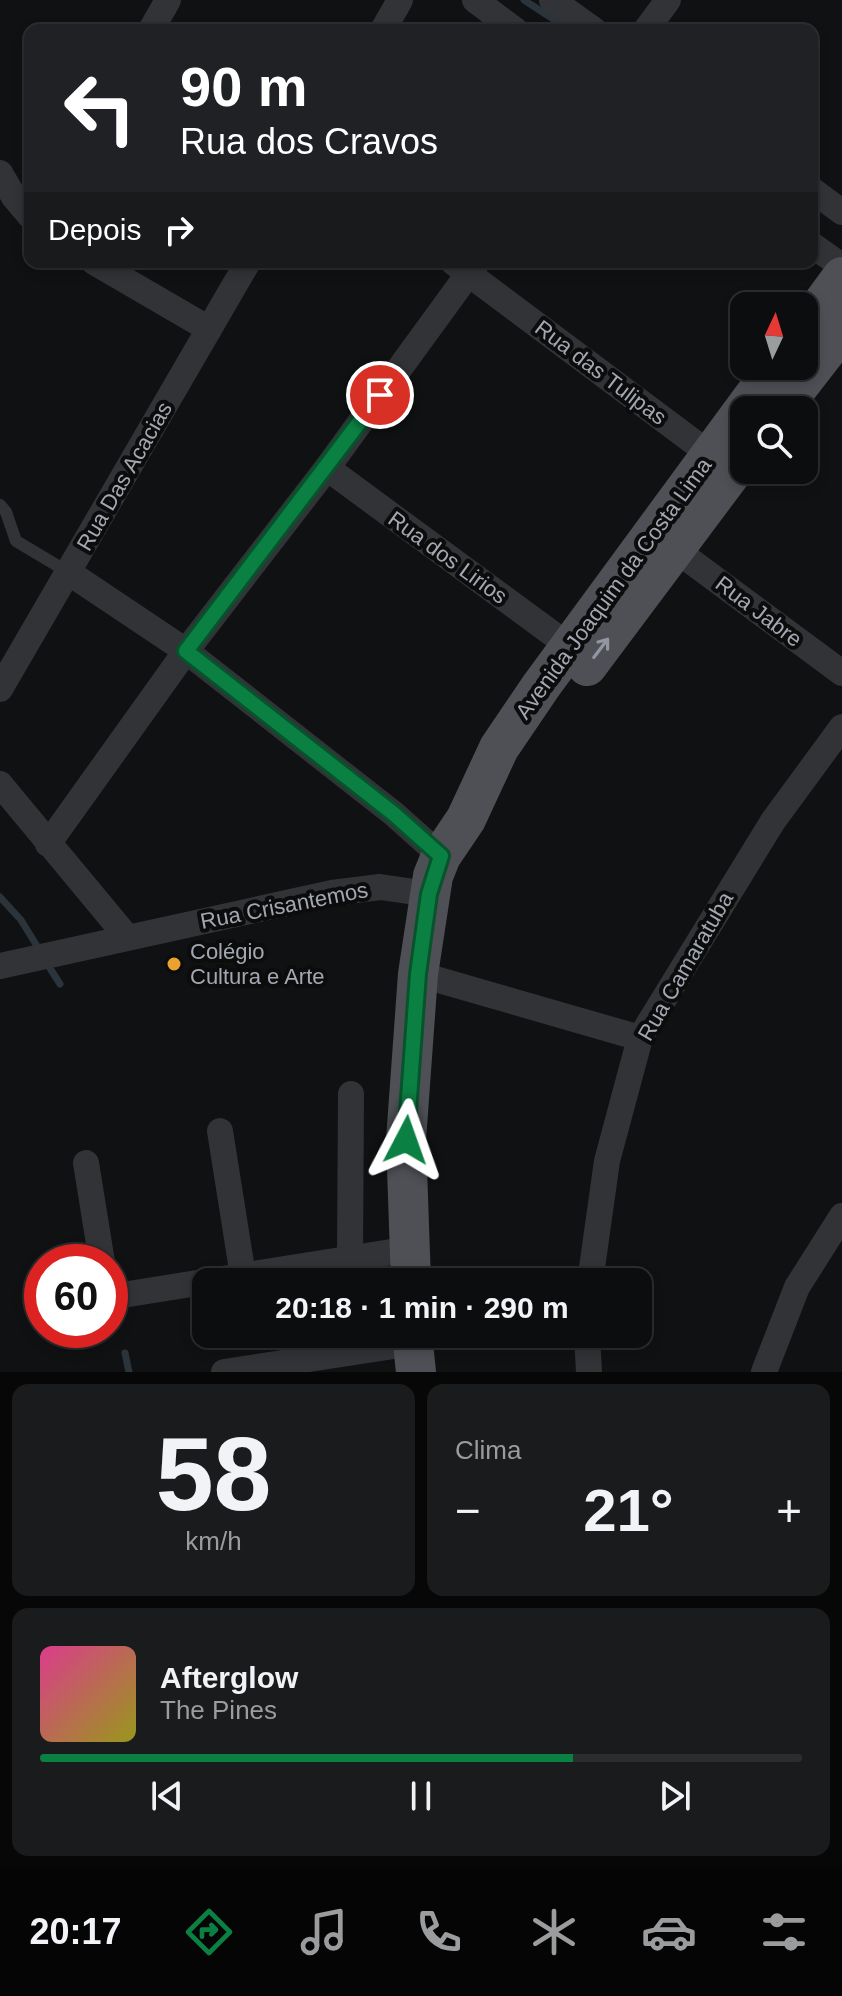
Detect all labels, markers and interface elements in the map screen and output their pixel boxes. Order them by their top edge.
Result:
text: 90 m [180,55,308,118]
icon: left [48,56,152,160]
text: Rua dos Cravos [180,121,438,162]
icon: right [157,208,201,252]
text: Depois [48,213,141,246]
north arrow [730,292,818,380]
map controls [730,292,818,484]
street label: Rua das Tulipas [530,315,671,430]
pin [346,361,414,429]
icon: arrive [358,373,402,417]
button: search [730,396,818,484]
street label: Rua Das Acacias [72,397,177,555]
street label: Avenida Joaquim da Costa Lima [510,452,717,724]
street label: Rua dos Lirios [383,506,512,609]
street label: Rua Jabre [711,571,807,652]
one-way arrow [592,638,609,659]
street label: Rua Crisantemos [198,877,370,934]
street label: Rua Camaratuba [633,887,739,1045]
place label: Colégio Cultura e Arte [190,939,325,989]
marker: Colégio Cultura e Arte [165,955,183,973]
position arrow [364,1098,448,1182]
speed limit sign: 60 [24,1244,128,1348]
text: 20:18 · 1 min · 290 m [275,1291,569,1324]
text: 58 [156,1416,271,1532]
text: Clima [455,1435,521,1465]
text: 21° [583,1477,674,1544]
text: − [455,1486,481,1535]
text: + [776,1486,802,1535]
text: km/h [185,1526,242,1556]
text: Afterglow [160,1661,298,1694]
text: The Pines [160,1695,277,1725]
icon: previous [145,1774,189,1818]
icon: pause [399,1774,443,1818]
icon: next [653,1774,697,1818]
icon: directions [181,1904,237,1960]
icon: music [296,1904,352,1960]
icon: phone [411,1904,467,1960]
icon: climate [526,1904,582,1960]
icon: car [641,1904,697,1960]
icon: filters [756,1904,812,1960]
text: 20:17 [30,1911,122,1952]

